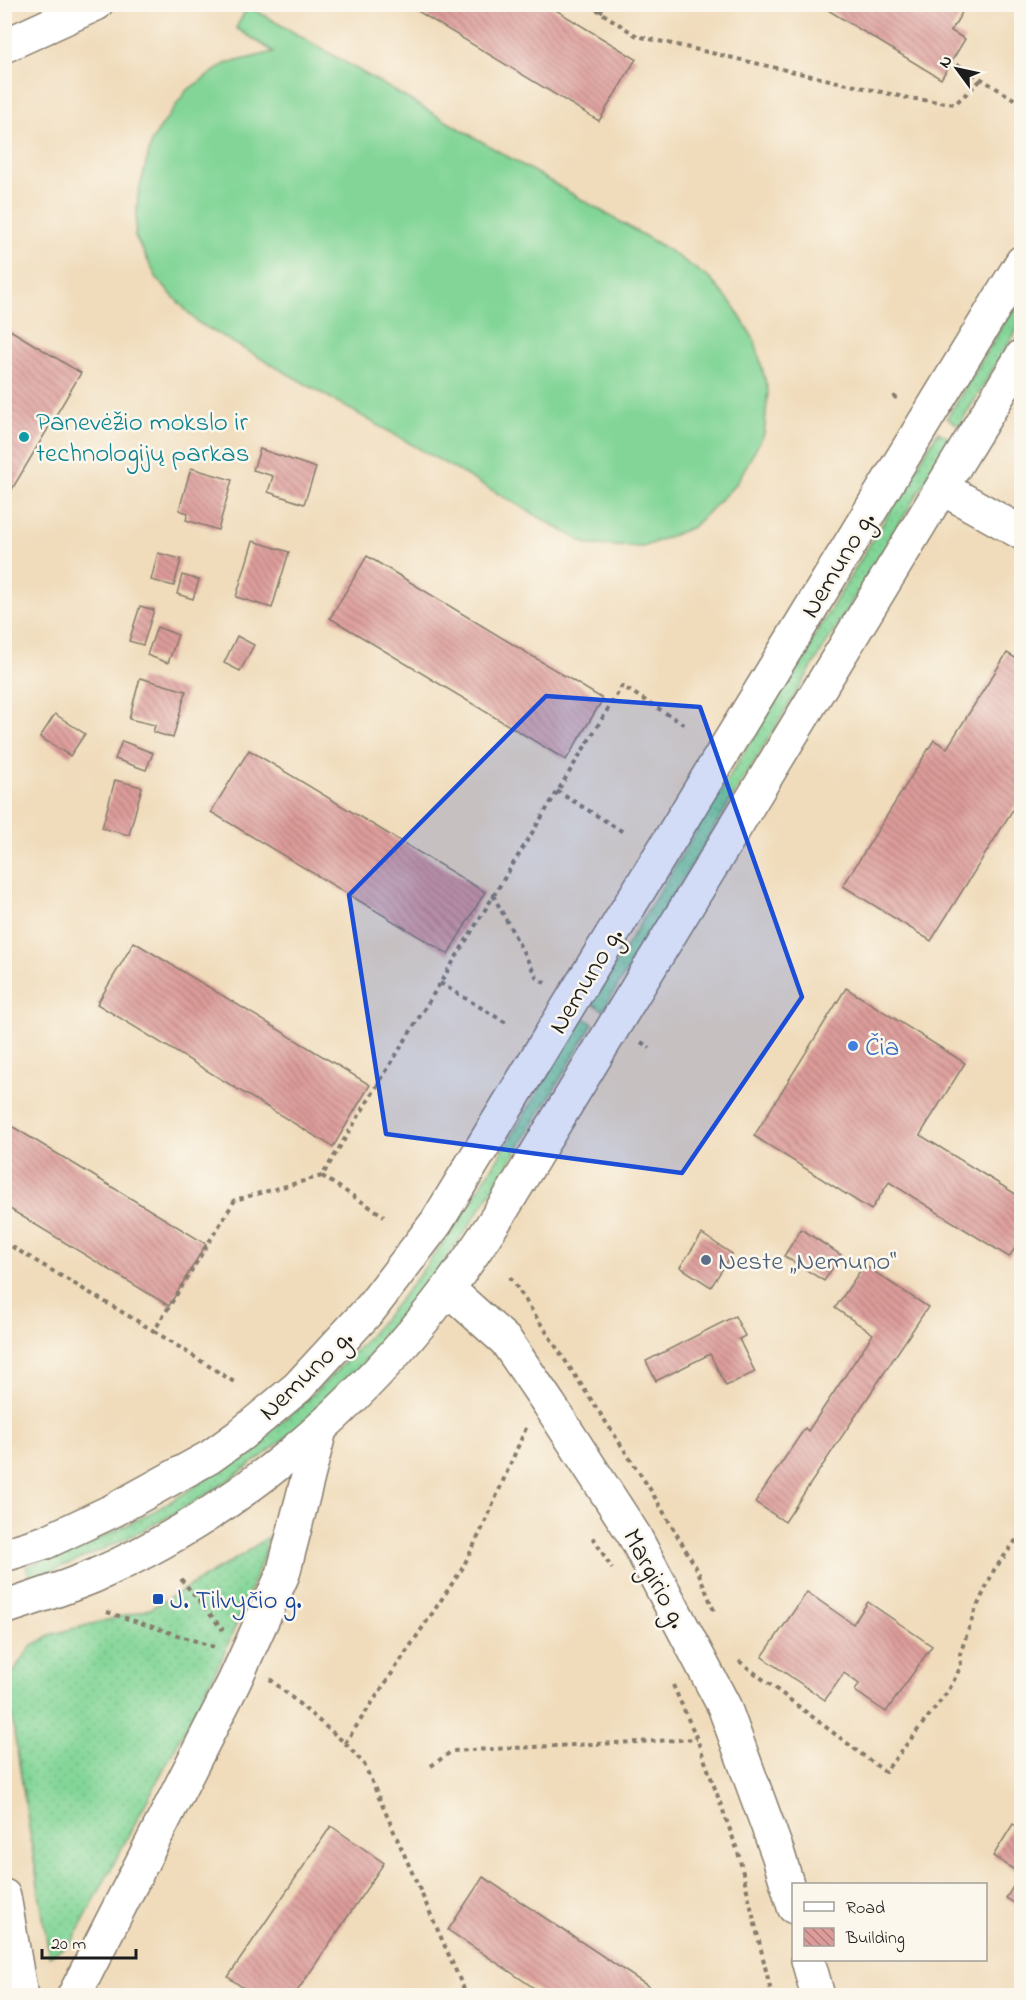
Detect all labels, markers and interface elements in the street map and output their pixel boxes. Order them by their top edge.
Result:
north arrow [927,39,987,99]
text: N [933,51,959,73]
place label: Panevėžio mokslo ir technologijų parkas [36,404,249,474]
marker: Panevėžio mokslo ir technologijų parkas [17,430,31,444]
street label: Nemuno g. [792,504,886,626]
street label: Nemuno g. [540,920,634,1042]
place label: Čia [865,1029,899,1068]
marker: Čia [846,1039,860,1053]
place label: Neste „Nemuno“ [718,1243,897,1282]
marker: Neste „Nemuno“ [699,1253,713,1267]
street label: Nemuno g. [251,1321,363,1431]
street label: Margirio g. [611,1522,696,1636]
place label: J. Tilvyčio g. [170,1582,302,1621]
marker: J. Tilvyčio g. [151,1592,165,1606]
legend [792,1883,987,1961]
text: Road [846,1896,885,1922]
scale bar [42,1922,136,1960]
text: Building [845,1926,905,1953]
text: 20 m [51,1932,86,1958]

